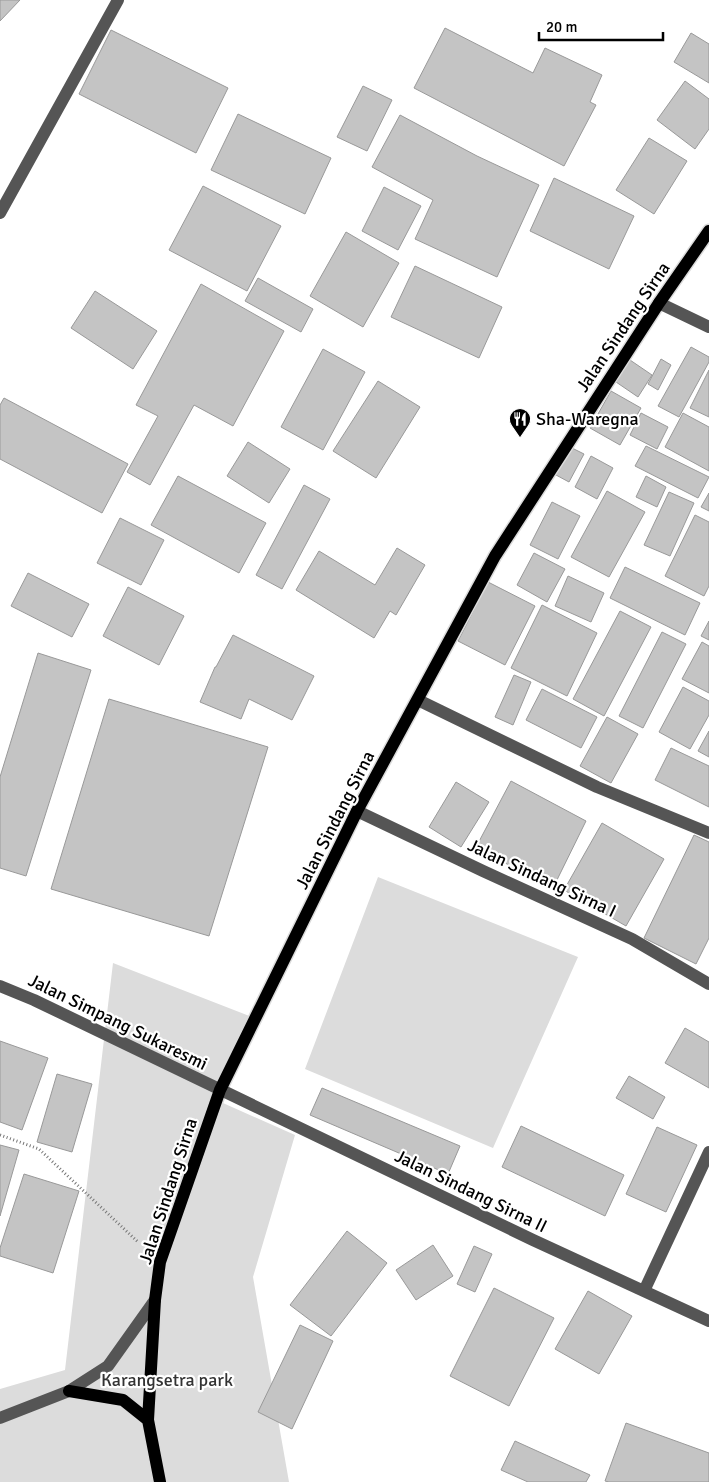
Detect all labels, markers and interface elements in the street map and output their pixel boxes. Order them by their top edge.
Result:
scale bar [539,10,663,42]
text: 20 m [546,18,577,36]
street label: Jalan Sindang Sirna [571,258,675,396]
restaurant icon: Sha-Waregna [508,407,532,438]
place label: Sha-Waregna [536,408,639,430]
street label: Jalan Sindang Sirna [291,747,379,893]
street label: Jalan Sindang Sirna I [464,834,620,922]
street label: Jalan Simpang Sukaresmi [25,969,211,1075]
street label: Jalan Sindang Sirna [134,1115,202,1267]
street label: Jalan Sindang Sirna II [391,1145,551,1237]
park label: Karangsetra park [101,1369,233,1391]

